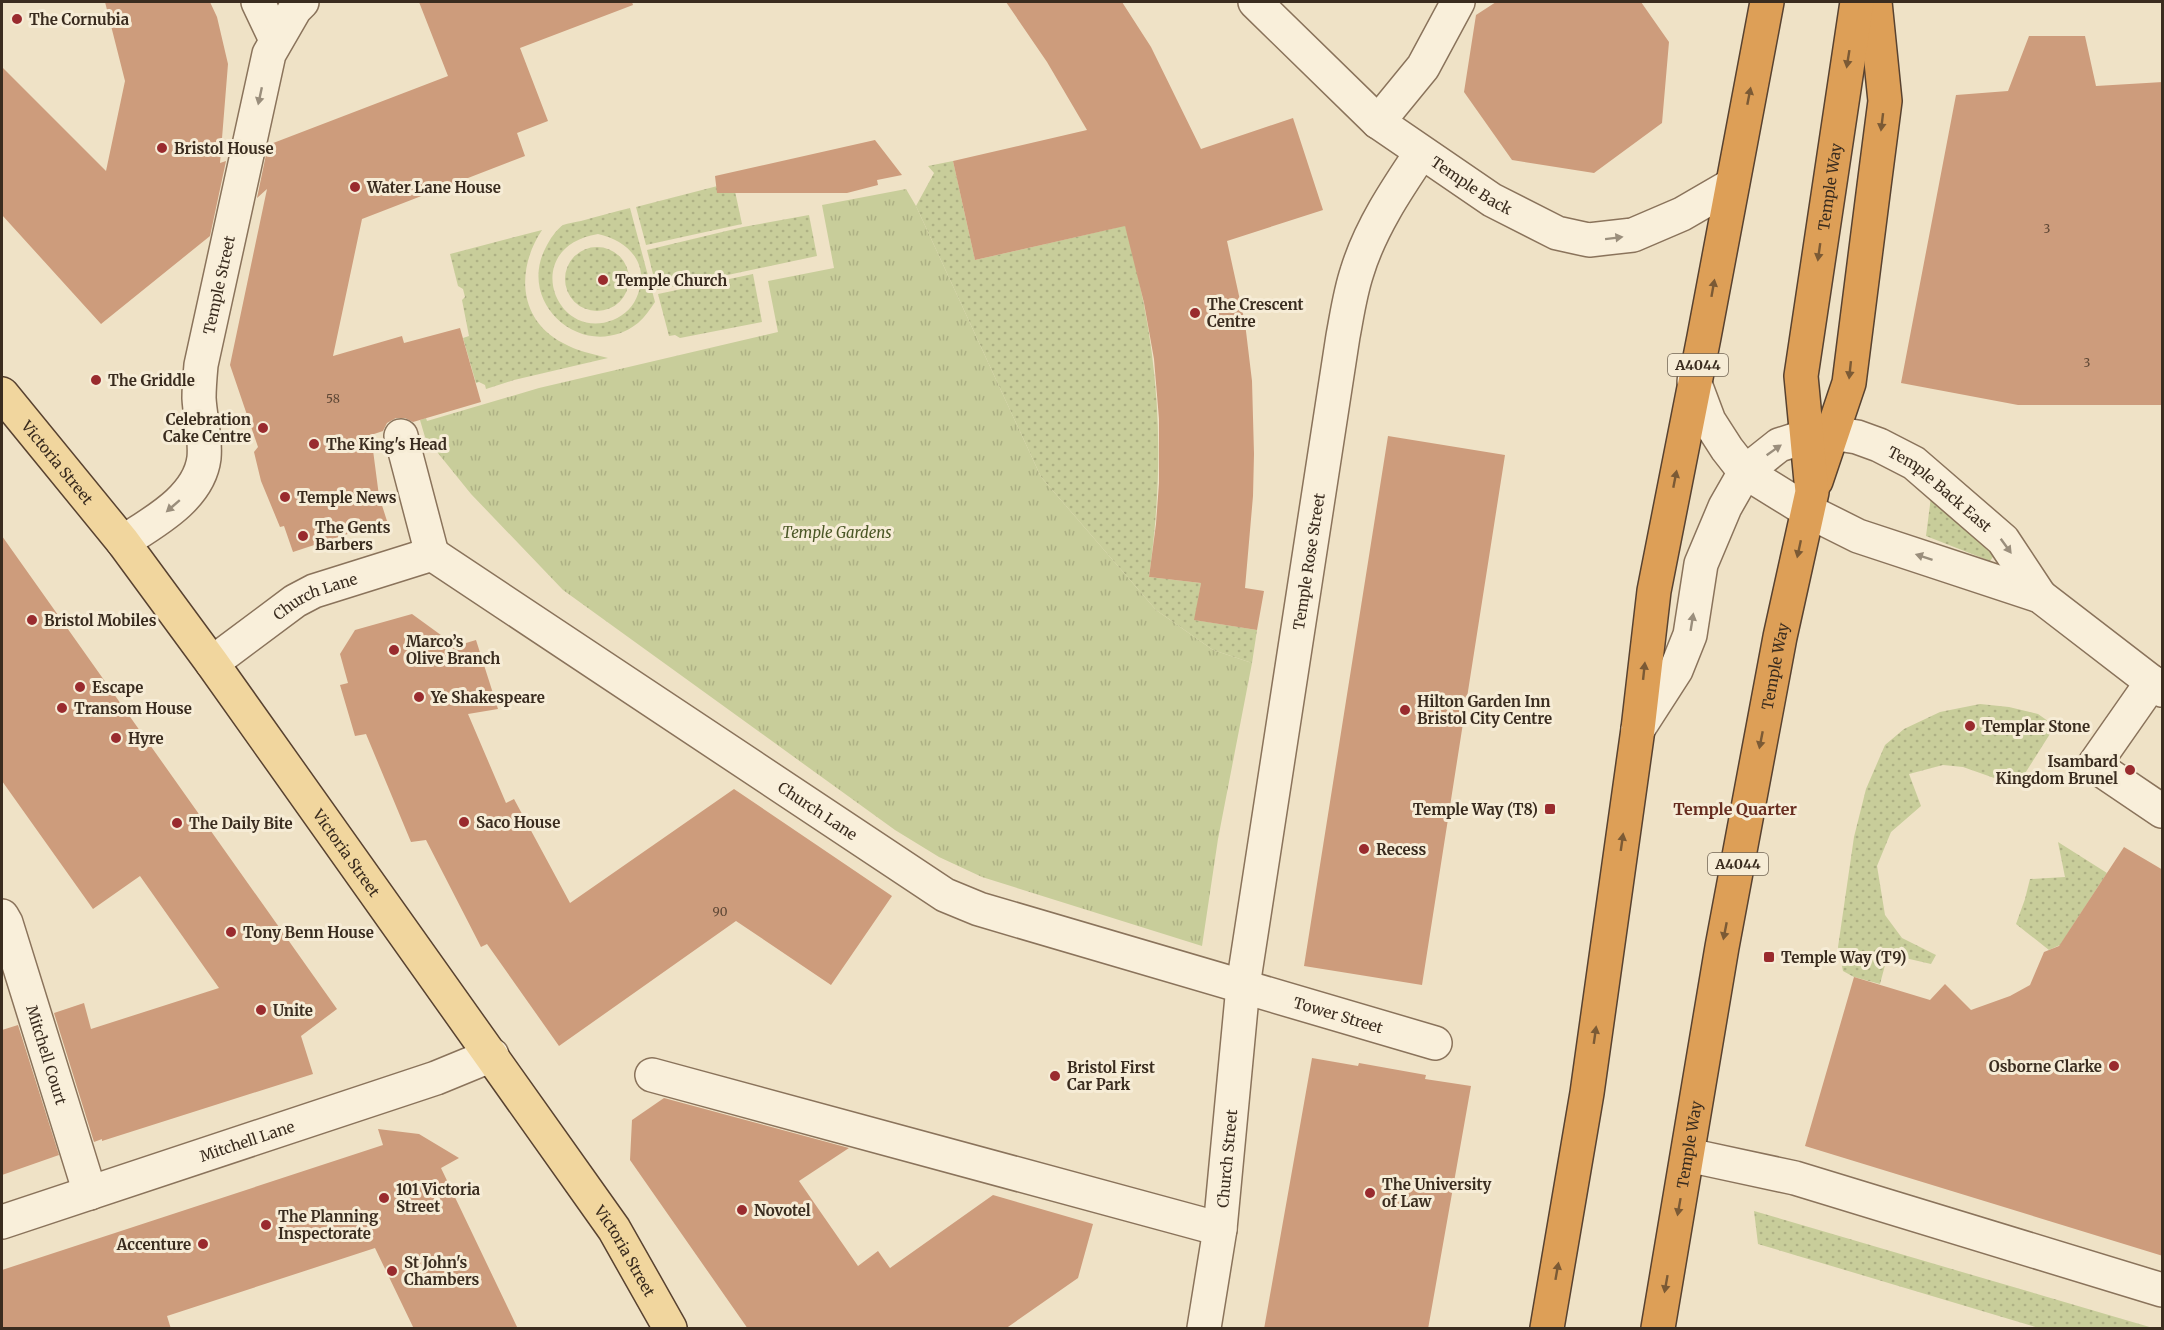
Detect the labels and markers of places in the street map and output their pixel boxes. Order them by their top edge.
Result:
place label: The Cornubia [29,10,130,29]
marker: The Cornubia [10,12,24,26]
place label: Bristol House [174,139,274,158]
marker: Bristol House [155,141,169,155]
place label: Water Lane House [366,178,501,197]
marker: Water Lane House [348,180,362,194]
place label: Temple Church [615,271,727,290]
marker: Temple Church [596,273,610,287]
place label: The Crescent Centre [1207,295,1304,331]
marker: The Crescent Centre [1188,306,1202,320]
place label: The Griddle [108,371,195,390]
marker: The Griddle [89,373,103,387]
place label: Celebration Cake Centre [163,410,251,446]
marker: Celebration Cake Centre [256,421,270,435]
place label: The King's Head [326,435,447,454]
marker: The King's Head [307,437,321,451]
place label: Temple News [297,488,397,507]
marker: Temple News [278,490,292,504]
place label: The Gents Barbers [315,518,391,554]
marker: The Gents Barbers [296,529,310,543]
place label: Bristol Mobiles [44,611,157,630]
marker: Bristol Mobiles [25,613,39,627]
place label: Marco’s Olive Branch [406,632,500,668]
marker: Marco’s Olive Branch [387,643,401,657]
place label: Escape [92,678,143,697]
marker: Escape [73,680,87,694]
place label: Ye Shakespeare [430,688,545,707]
marker: Ye Shakespeare [412,690,426,704]
place label: Hilton Garden Inn Bristol City Centre [1417,692,1552,728]
place label: Transom House [74,699,192,718]
marker: Transom House [55,701,69,715]
marker: Hilton Garden Inn Bristol City Centre [1398,703,1412,717]
place label: Templar Stone [1982,717,2090,736]
marker: Templar Stone [1963,719,1977,733]
place label: Hyre [128,729,164,748]
marker: Hyre [109,731,123,745]
place label: Isambard Kingdom Brunel [1995,752,2118,788]
marker: Isambard Kingdom Brunel [2123,763,2137,777]
place label: Temple Way (T8) [1413,800,1538,819]
marker: Temple Way (T8) [1543,802,1557,816]
place label: Saco House [476,813,560,832]
place label: The Daily Bite [189,814,293,833]
marker: Saco House [457,815,471,829]
marker: The Daily Bite [170,816,184,830]
place label: Recess [1376,840,1426,859]
marker: Recess [1357,842,1371,856]
place label: Tony Benn House [243,923,374,942]
marker: Tony Benn House [224,925,238,939]
place label: Temple Way (T9) [1781,948,1906,967]
marker: Temple Way (T9) [1762,950,1776,964]
place label: Unite [273,1001,313,1020]
marker: Unite [254,1003,268,1017]
place label: Osborne Clarke [1989,1057,2102,1076]
place label: Bristol First Car Park [1067,1058,1155,1094]
marker: Osborne Clarke [2107,1059,2121,1073]
marker: Bristol First Car Park [1048,1069,1062,1083]
place label: The University of Law [1382,1175,1492,1211]
place label: 101 Victoria Street [396,1180,481,1216]
marker: The University of Law [1363,1186,1377,1200]
marker: 101 Victoria Street [377,1191,391,1205]
place label: Novotel [754,1201,811,1220]
marker: Novotel [735,1203,749,1217]
place label: The Planning Inspectorate [278,1207,379,1243]
marker: The Planning Inspectorate [259,1218,273,1232]
place label: Accenture [116,1235,191,1254]
marker: Accenture [196,1237,210,1251]
place label: St John's Chambers [404,1253,480,1289]
marker: St John's Chambers [385,1264,399,1278]

